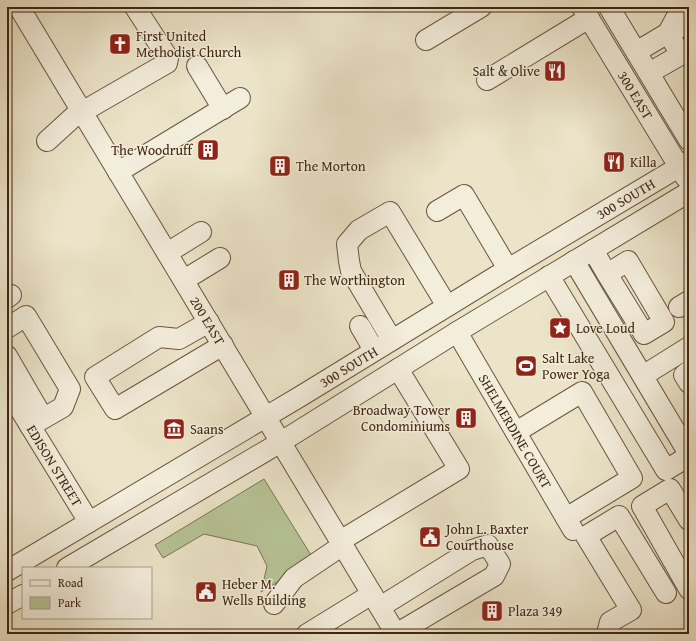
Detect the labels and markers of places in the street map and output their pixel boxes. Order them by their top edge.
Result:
place label: First United Methodist Church [136,26,242,62]
church icon: First United Methodist Church [107,31,133,57]
restaurant icon: Salt & Olive [542,58,568,84]
place label: Salt & Olive [472,61,540,81]
building icon: The Woodruff [195,137,221,163]
place label: The Woodruff [111,140,194,160]
restaurant icon: Killa [601,149,627,175]
place label: Killa [630,152,657,172]
building icon: The Morton [267,153,293,179]
place label: The Morton [296,156,366,176]
building icon: The Worthington [276,267,302,293]
place label: The Worthington [304,270,405,290]
place icon: Love Loud [547,315,573,341]
place label: Love Loud [576,318,636,338]
place label: Salt Lake Power Yoga [542,348,610,384]
sports icon: Salt Lake Power Yoga [513,353,539,379]
place label: Broadway Tower Condominiums [353,400,450,436]
building icon: Broadway Tower Condominiums [453,405,479,431]
museum icon: Saans [161,416,187,442]
place label: Saans [190,419,224,439]
place label: John L. Baxter Courthouse [444,519,529,555]
public building icon: John L. Baxter Courthouse [417,524,443,550]
place label: Heber M. Wells Building [222,574,306,610]
public building icon: Heber M. Wells Building [193,579,219,605]
building icon: Plaza 349 [479,598,505,624]
place label: Plaza 349 [508,601,562,621]

